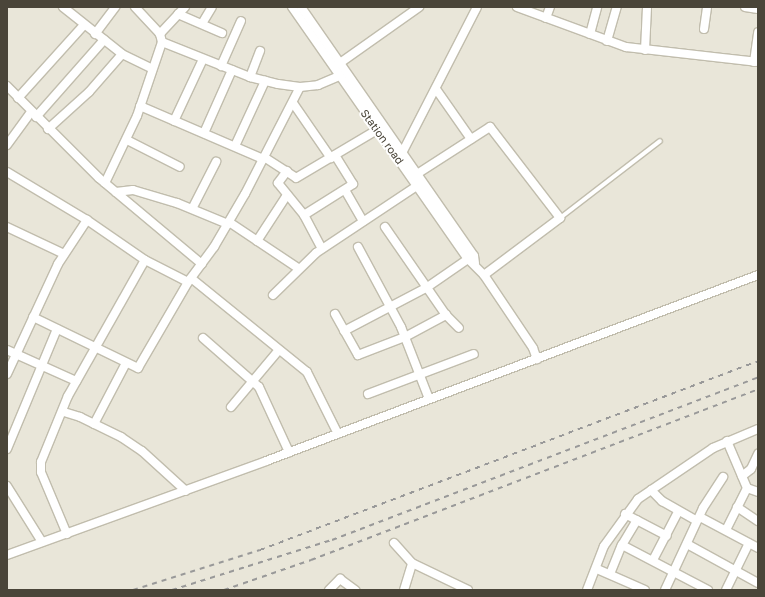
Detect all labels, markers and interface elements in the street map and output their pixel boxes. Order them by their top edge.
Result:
street label: Station road [358,107,406,167]

